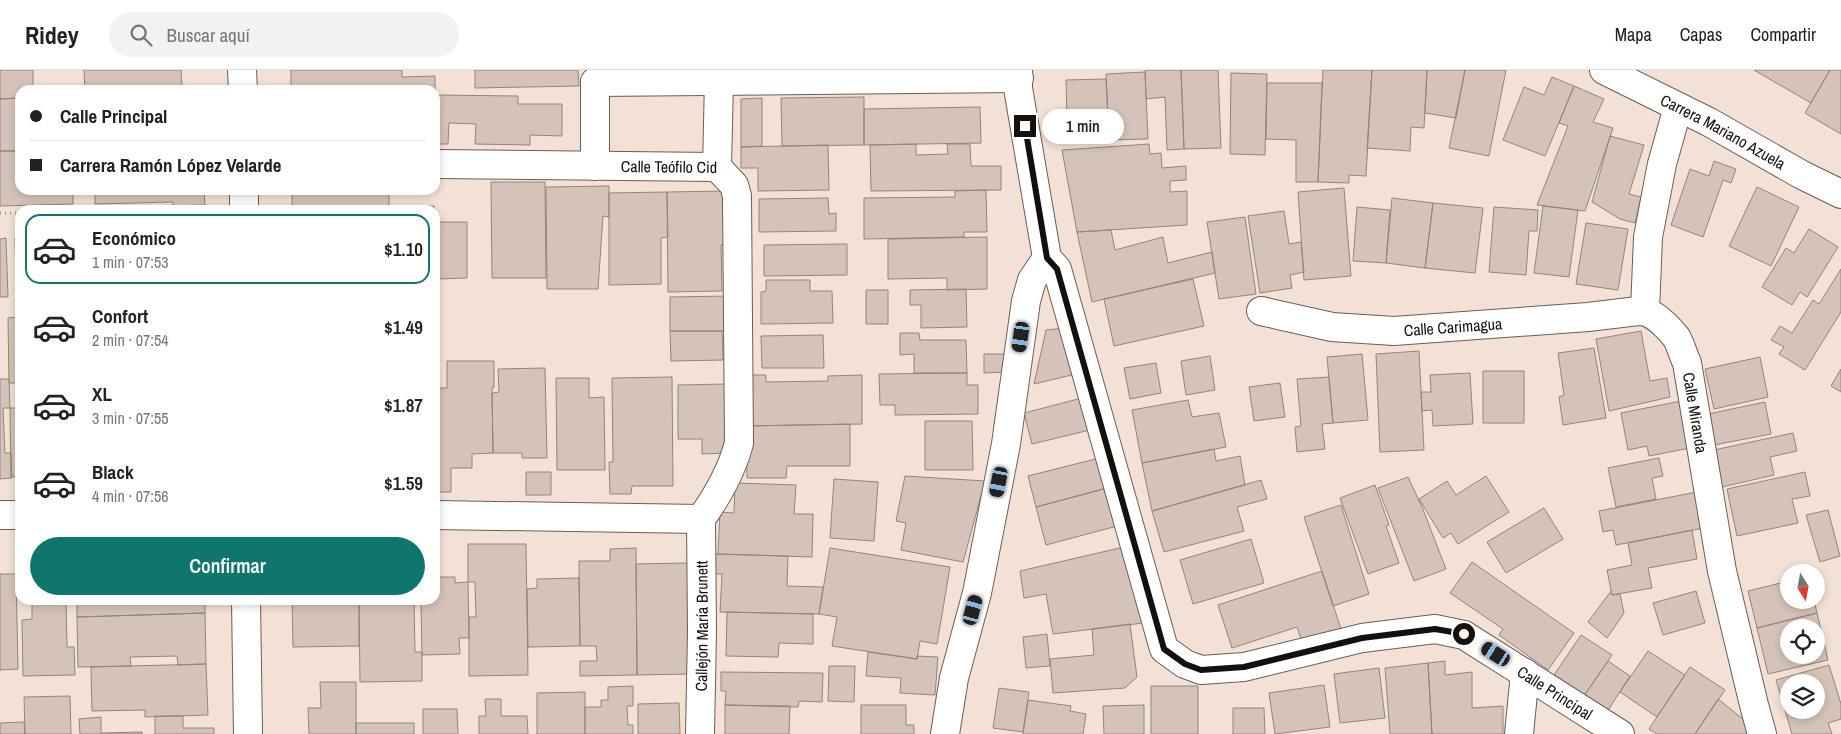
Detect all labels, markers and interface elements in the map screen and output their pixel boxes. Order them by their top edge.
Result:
search box [109,12,459,57]
text: Ridey [25,19,79,51]
icon: search [127,21,155,49]
text: Buscar aquí [167,22,250,48]
text: Mapa [1615,22,1652,47]
text: Capas [1680,22,1722,47]
text: Compartir [1750,22,1816,47]
street label: Carrera Mariano Azuela [1657,89,1790,175]
text: Calle Principal [60,103,167,129]
callout: 1 min [1042,108,1125,144]
route end [1014,115,1036,137]
text: 1 min [1066,115,1100,137]
text: Carrera Ramón López Velarde [60,152,281,178]
street label: Calle Teófilo Cid [621,155,717,178]
text: Económico [92,225,176,251]
icon: car [32,227,77,272]
text: $1.10 [384,236,423,262]
text: 1 min · 07:53 [92,251,169,273]
text: Confort [92,303,148,329]
icon: car [32,305,77,350]
street label: Calle Carimagua [1403,312,1504,341]
text: $1.49 [384,314,423,340]
car [1011,321,1030,353]
text: 2 min · 07:54 [92,329,169,351]
street label: Calle Miranda [1678,371,1713,456]
text: XL [92,381,112,407]
icon: car [32,383,77,428]
text: $1.87 [384,392,423,418]
text: 3 min · 07:55 [92,407,169,429]
text: Black [92,459,134,485]
icon: car [32,461,77,506]
car [988,466,1009,498]
text: $1.59 [384,470,423,496]
text: 4 min · 07:56 [92,485,169,507]
button: Confirmar [30,537,425,595]
street label: Callejón María Brunett [690,560,713,692]
north arrow [1780,564,1825,609]
map controls [1780,564,1825,719]
car [961,594,984,626]
button: locate [1780,619,1825,664]
route start [1453,623,1475,645]
car [1479,640,1512,668]
street label: Calle Principal [1513,661,1597,725]
button: layers [1780,674,1825,719]

